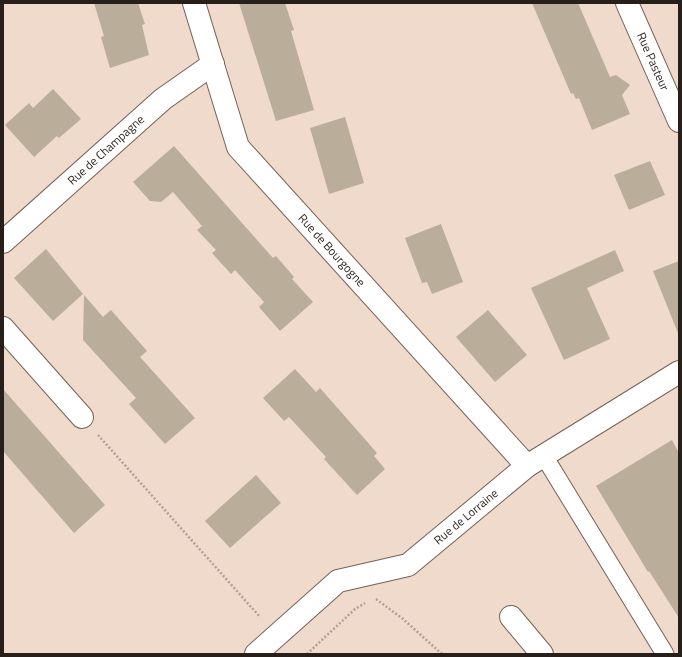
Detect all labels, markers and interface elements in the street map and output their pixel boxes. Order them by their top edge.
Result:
street label: Rue Pasteur [632,29,674,94]
street label: Rue de Champagne [63,110,148,189]
street label: Rue de Bourgogne [294,209,370,291]
street label: Rue de Lorraine [429,484,502,549]

